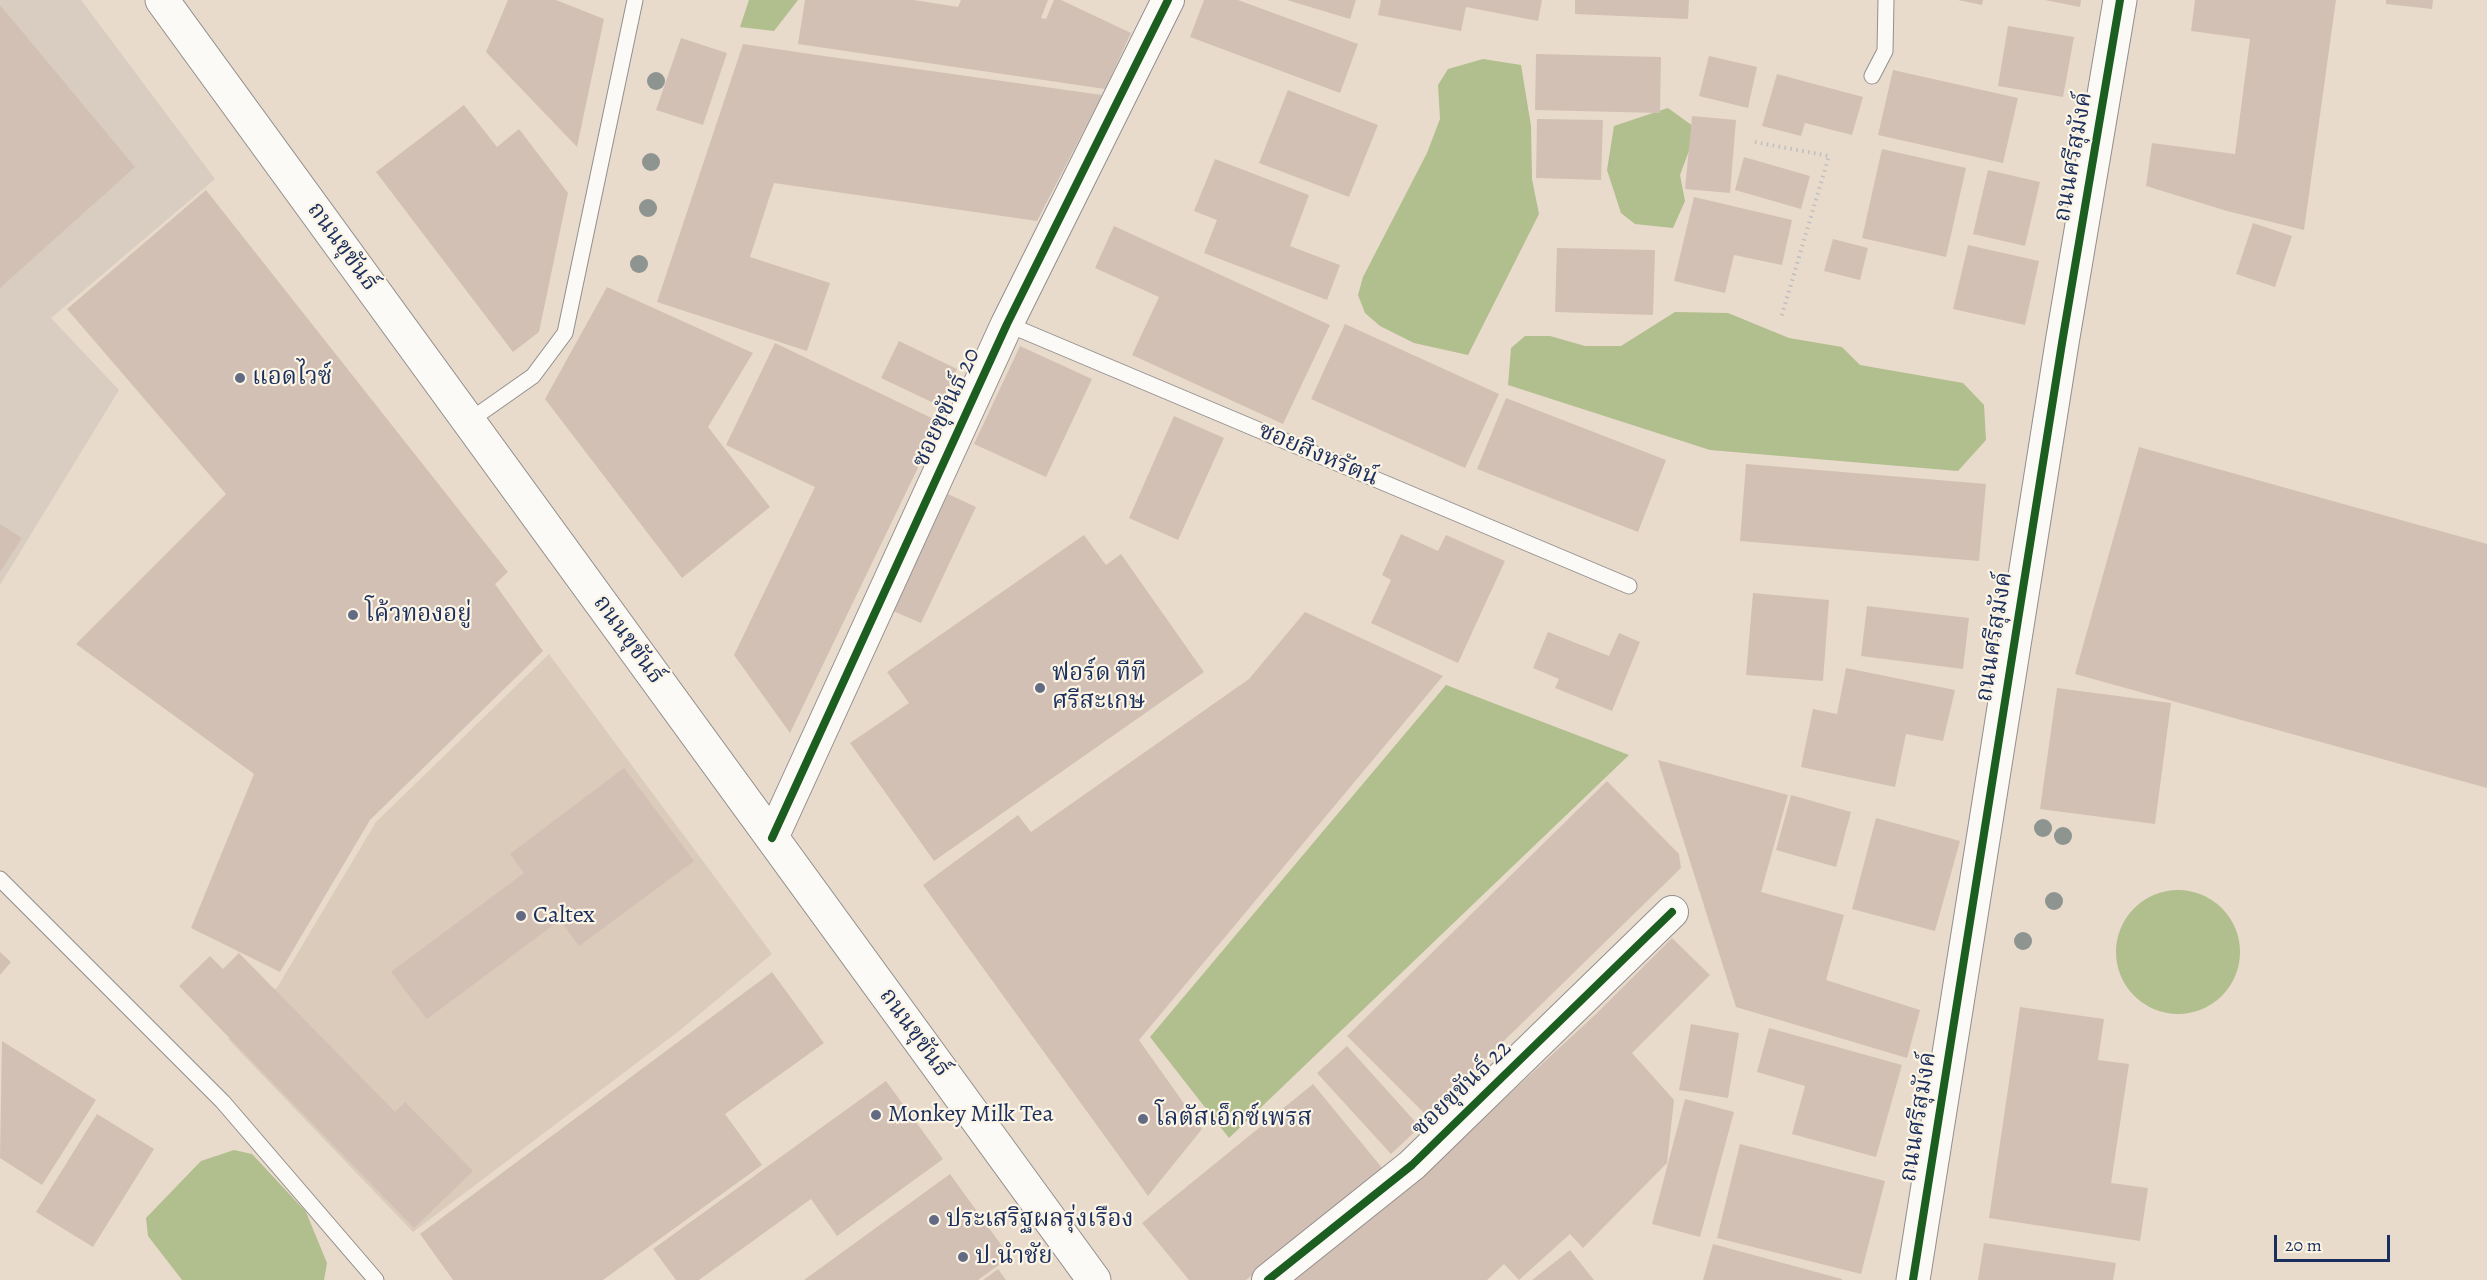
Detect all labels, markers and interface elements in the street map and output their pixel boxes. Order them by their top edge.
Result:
street label: ถนนศรีสุมังค์ [2048,90,2100,224]
street label: ถนนขุขันธ์ [300,197,384,297]
street label: ซอยขุขันธ์ 20 [907,344,987,472]
place label: แอดไวซ์ [252,364,332,392]
marker: แอดไวซ์ [233,371,247,385]
street label: ซอยสิงหรัตน์ [1254,417,1382,493]
street label: ถนนศรีสุมังค์ [1970,570,2020,704]
street label: ถนนขุขันธ์ [586,590,670,690]
place label: โค้วทองอยู่ [365,601,472,629]
marker: โค้วทองอยู่ [346,608,360,622]
place label: ฟอร์ด ทีที ศรีสะเกษ [1052,660,1147,716]
marker: ฟอร์ด ทีที ศรีสะเกษ [1033,681,1047,695]
place label: Caltex [533,902,595,930]
marker: Caltex [514,909,528,923]
street label: ถนนขุขันธ์ [872,983,956,1083]
street label: ซอยขุขันธ์ 22 [1406,1034,1518,1144]
street label: ถนนศรีสุมังค์ [1894,1050,1944,1184]
place label: Monkey Milk Tea [888,1101,1054,1129]
place label: โลตัสเอ็กซ์เพรส [1155,1105,1312,1133]
marker: Monkey Milk Tea [869,1108,883,1122]
marker: โลตัสเอ็กซ์เพรส [1136,1112,1150,1126]
place label: ประเสริฐผลรุ่งเรือง [946,1206,1134,1234]
marker: ประเสริฐผลรุ่งเรือง [927,1213,941,1227]
scale bar [2277,1223,2392,1261]
text: 20 m [2285,1233,2322,1257]
place label: ป.นำชัย [975,1243,1052,1271]
marker: ป.นำชัย [956,1250,970,1264]

